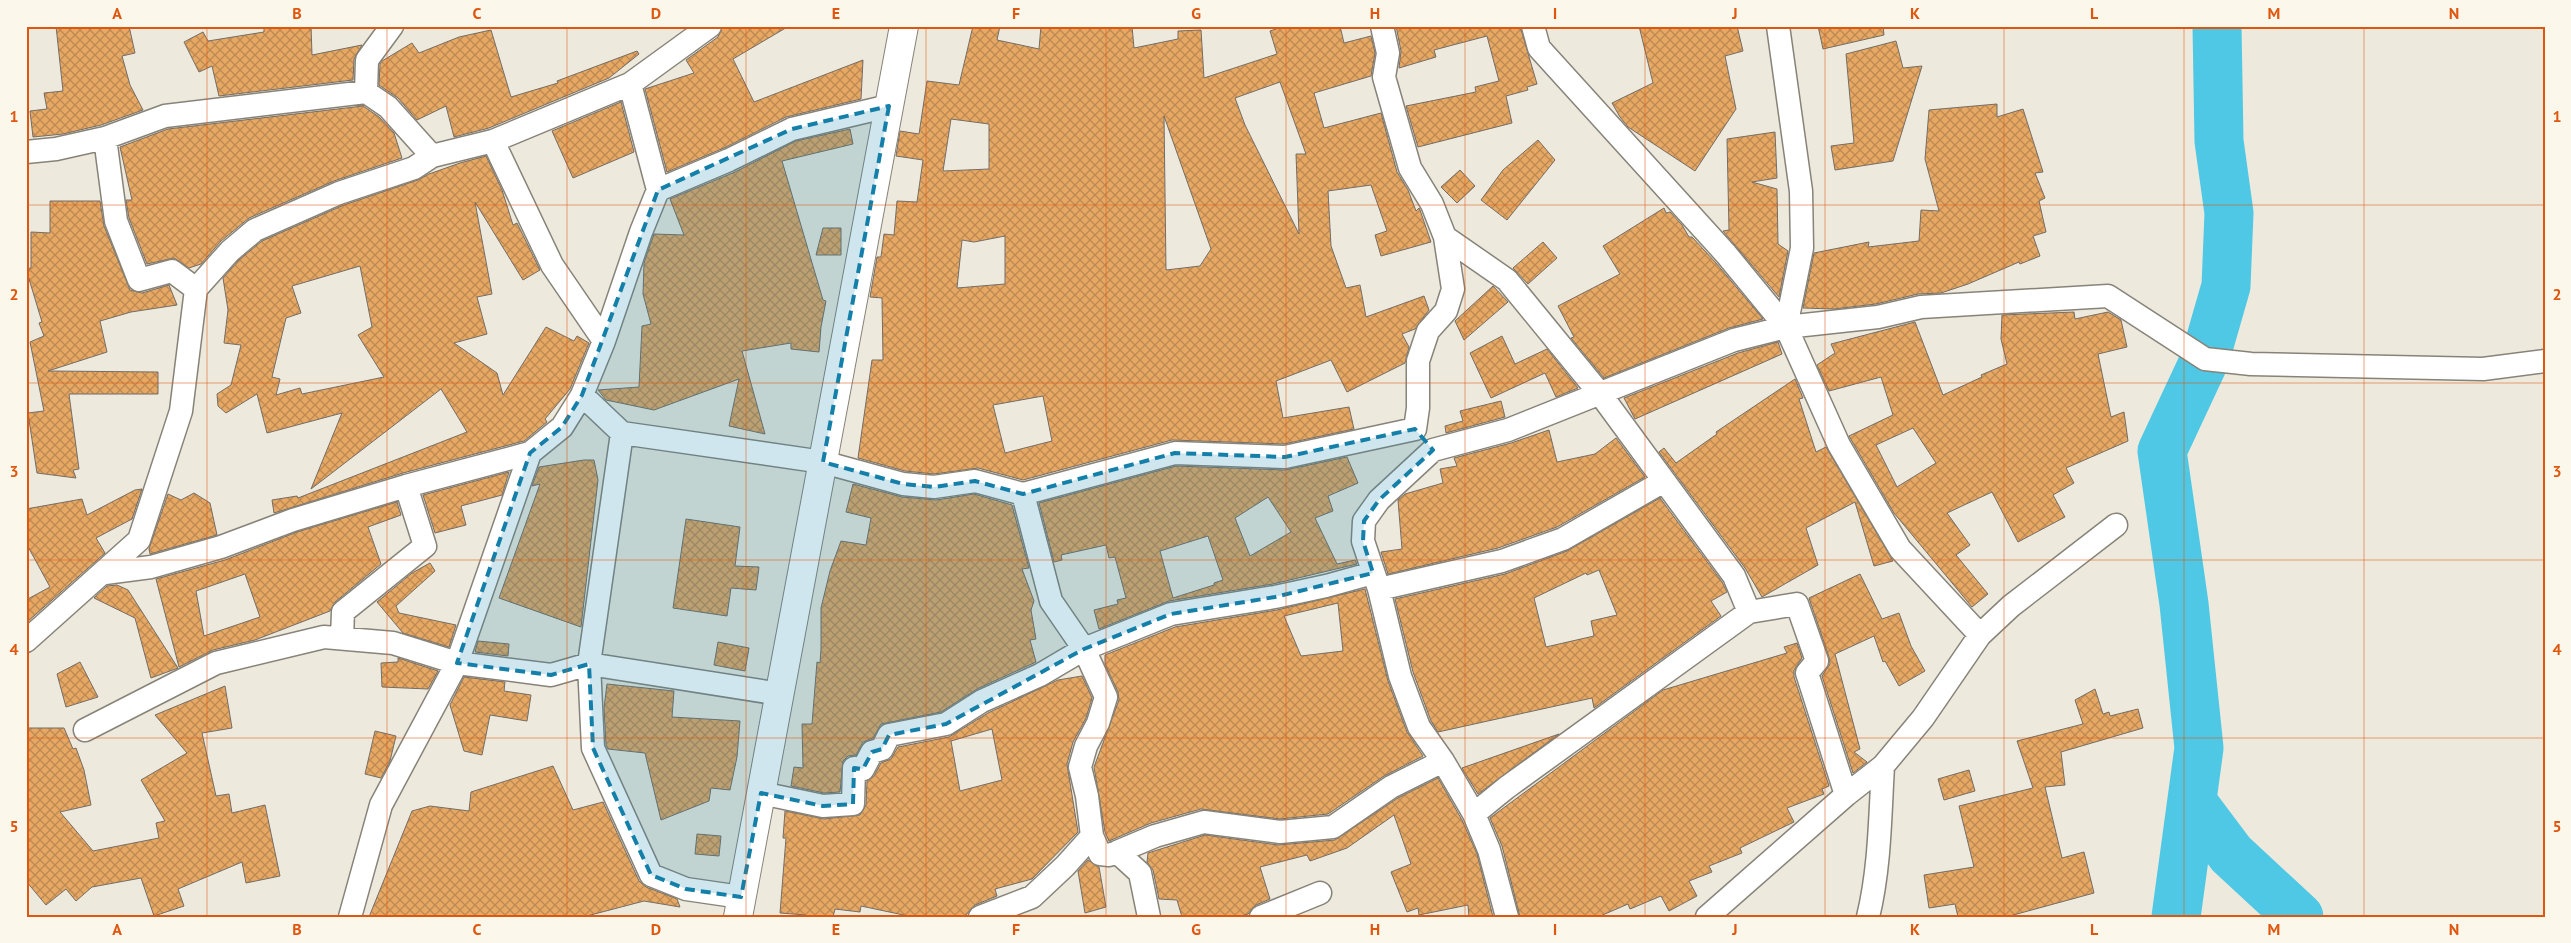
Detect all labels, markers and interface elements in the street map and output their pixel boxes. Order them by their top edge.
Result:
text: A [112,3,122,23]
text: B [292,3,302,23]
text: C [473,3,482,23]
text: D [651,3,661,23]
text: E [832,3,840,23]
text: F [1012,3,1020,23]
text: G [1191,3,1201,23]
text: H [1370,3,1380,23]
text: I [1553,3,1557,23]
text: J [1731,3,1738,23]
text: K [1910,3,1920,23]
text: L [2090,3,2099,23]
text: M [2268,3,2280,23]
text: N [2449,3,2459,23]
text: 1 [9,106,19,126]
text: 1 [2552,106,2562,126]
text: 2 [9,284,19,304]
text: 2 [2552,284,2562,304]
text: 3 [9,461,19,481]
text: 3 [2552,461,2562,481]
text: 4 [9,639,19,659]
text: 4 [2552,639,2562,659]
text: 5 [9,816,19,836]
text: 5 [2552,816,2562,836]
text: A [112,919,122,939]
text: B [292,919,302,939]
text: C [473,919,482,939]
text: D [651,919,661,939]
text: E [832,919,840,939]
text: F [1012,919,1020,939]
text: G [1191,919,1201,939]
text: H [1370,919,1380,939]
text: I [1553,919,1557,939]
text: J [1731,919,1738,939]
text: K [1910,919,1920,939]
text: L [2090,919,2099,939]
text: M [2268,919,2280,939]
text: N [2449,919,2459,939]

